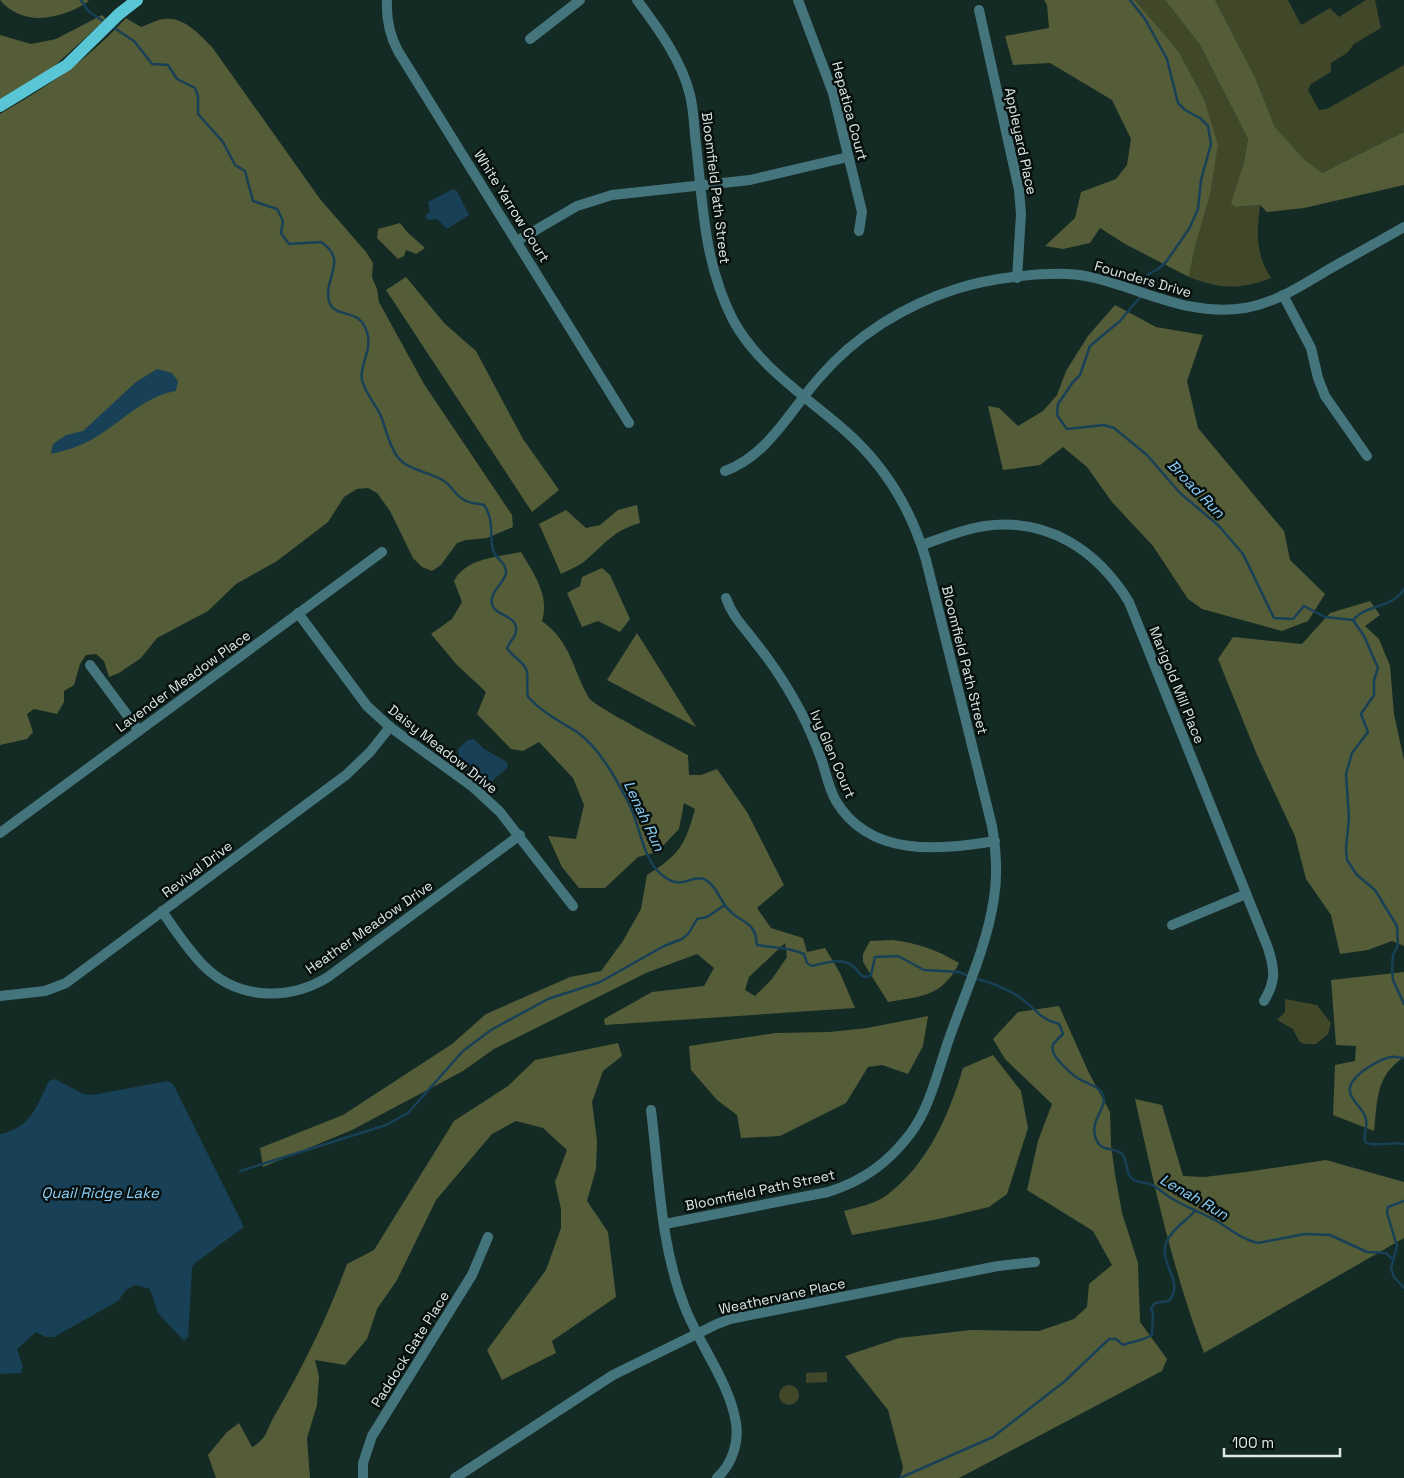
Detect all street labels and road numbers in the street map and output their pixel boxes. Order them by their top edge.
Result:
street label: Hepatica Court [828,59,872,163]
street label: Appleyard Place [1001,86,1041,196]
street label: Bloomfield Path Street [698,111,734,265]
street label: White Yarrow Court [470,146,554,266]
street label: Founders Drive [1092,257,1194,301]
street label: Bloomfield Path Street [938,584,992,736]
street label: Marigold Mill Place [1145,624,1209,746]
street label: Lavender Meadow Place [112,626,254,736]
street label: Daisy Meadow Drive [384,701,502,797]
street label: Ivy Glen Court [806,707,860,801]
street label: Revival Drive [158,837,236,901]
street label: Heather Meadow Drive [302,876,436,978]
street label: Bloomfield Path Street [683,1165,837,1215]
street label: Weathervane Place [717,1274,847,1318]
street label: Paddock Gate Place [367,1288,453,1410]

